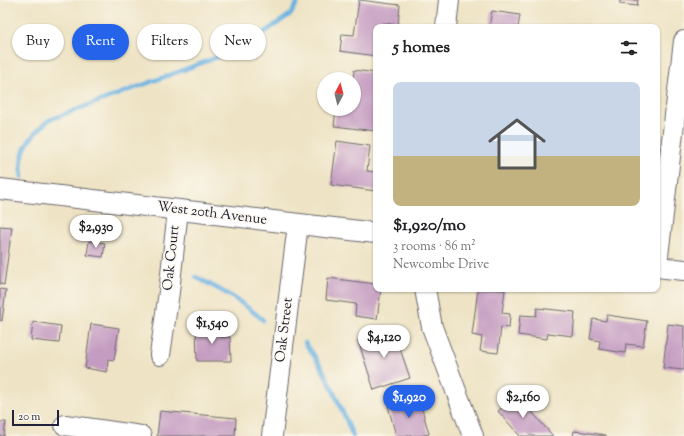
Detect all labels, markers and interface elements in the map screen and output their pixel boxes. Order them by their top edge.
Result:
chip: Buy [12,24,64,60]
chip: Rent [72,24,129,60]
chip: Filters [137,24,202,60]
chip: New [210,24,266,60]
text: 5 homes [393,36,450,60]
icon: filters [618,37,640,59]
north arrow [317,72,361,116]
map controls [317,72,361,116]
icon: home [481,108,553,180]
street label: West 20th Avenue [156,197,268,231]
text: $1,920/mo [393,214,466,238]
pin: $2,930 [63,215,129,249]
text: $2,930 [79,219,113,237]
street label: Oak Court [159,224,185,292]
text: 3 rooms · 86 m² [393,238,476,256]
text: Newcombe Drive [393,256,489,274]
street label: Oak Street [271,296,299,364]
pin: $1,540 [179,311,245,345]
text: $1,540 [196,315,228,333]
pin: $4,120 [351,325,417,359]
text: $4,120 [367,329,401,347]
pin: $1,920 [376,385,442,419]
pin: $2,160 [490,385,556,419]
text: $1,920 [392,389,426,407]
text: $2,160 [506,389,540,407]
scale bar [12,408,59,427]
text: 20 m [18,409,40,425]

